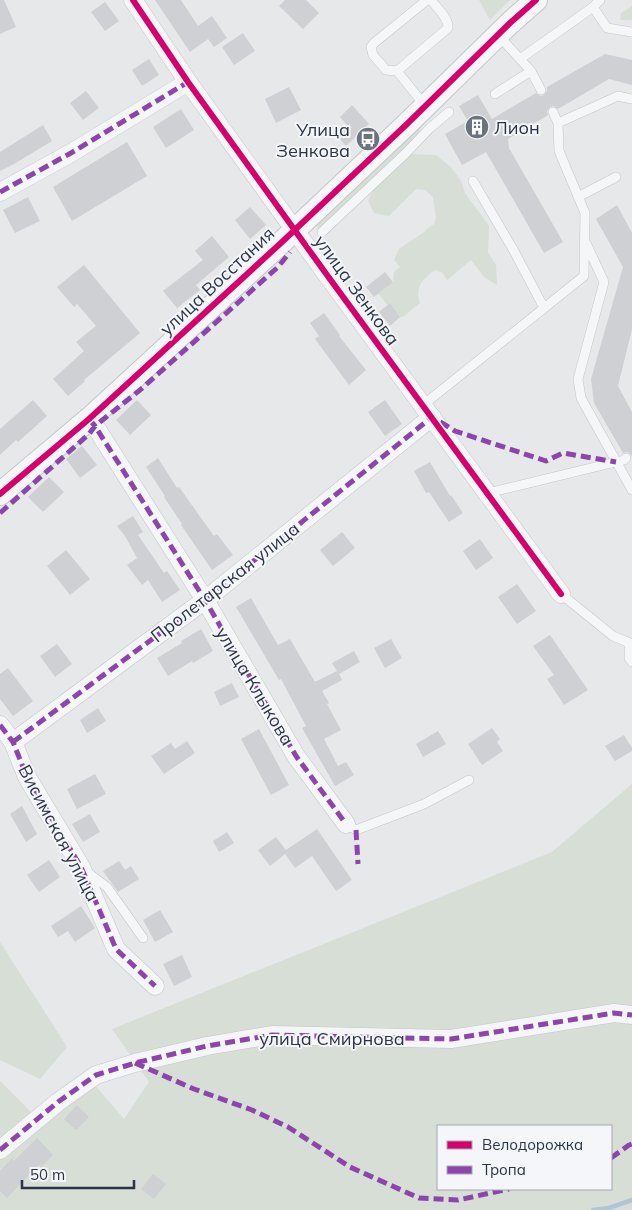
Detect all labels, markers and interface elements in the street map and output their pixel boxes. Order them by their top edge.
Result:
building icon: Лион [464,114,490,140]
place label: Лион [494,116,540,139]
place label: Улица Зенкова [276,118,350,162]
bus stop icon: Улица Зенкова [355,126,381,152]
street label: улица Восстания [155,222,279,340]
street label: улица Зенкова [309,230,405,350]
street label: Пролетарская улица [146,517,304,647]
street label: улица Клыкова [211,623,299,749]
street label: Висимская улица [13,761,105,905]
street label: улица Смирнова [259,1027,405,1050]
legend [437,1125,612,1190]
text: Велодорожка [482,1135,583,1154]
scale bar [22,1158,135,1190]
text: Тропа [482,1160,526,1179]
text: 50 m [30,1165,65,1184]

